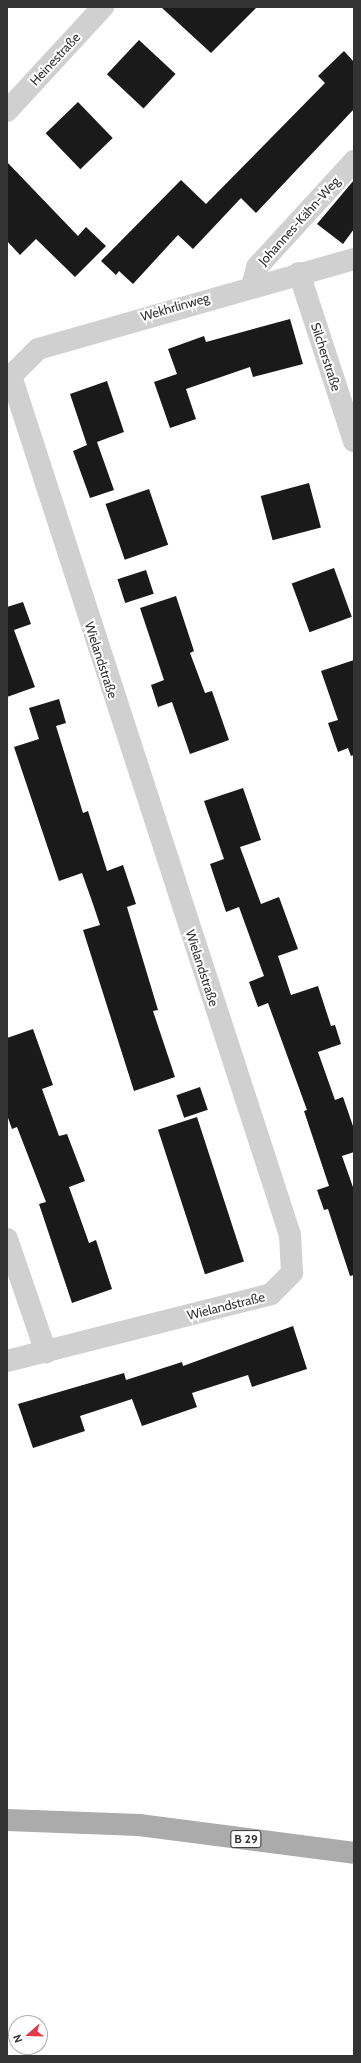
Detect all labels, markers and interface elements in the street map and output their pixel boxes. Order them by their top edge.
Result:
street label: Heinestraße [27,29,83,89]
street label: Johannes-Kähn-Weg [255,173,343,269]
street label: Wekhrlinweg [139,290,211,324]
street label: Silcherstraße [308,321,344,393]
street label: Wielandstraße [81,620,121,700]
street label: Wielandstraße [182,928,222,1008]
street label: Wielandstraße [186,1289,266,1323]
road number: B 29 [230,1829,262,1849]
north arrow [8,2015,48,2055]
text: N [10,2033,26,2045]

